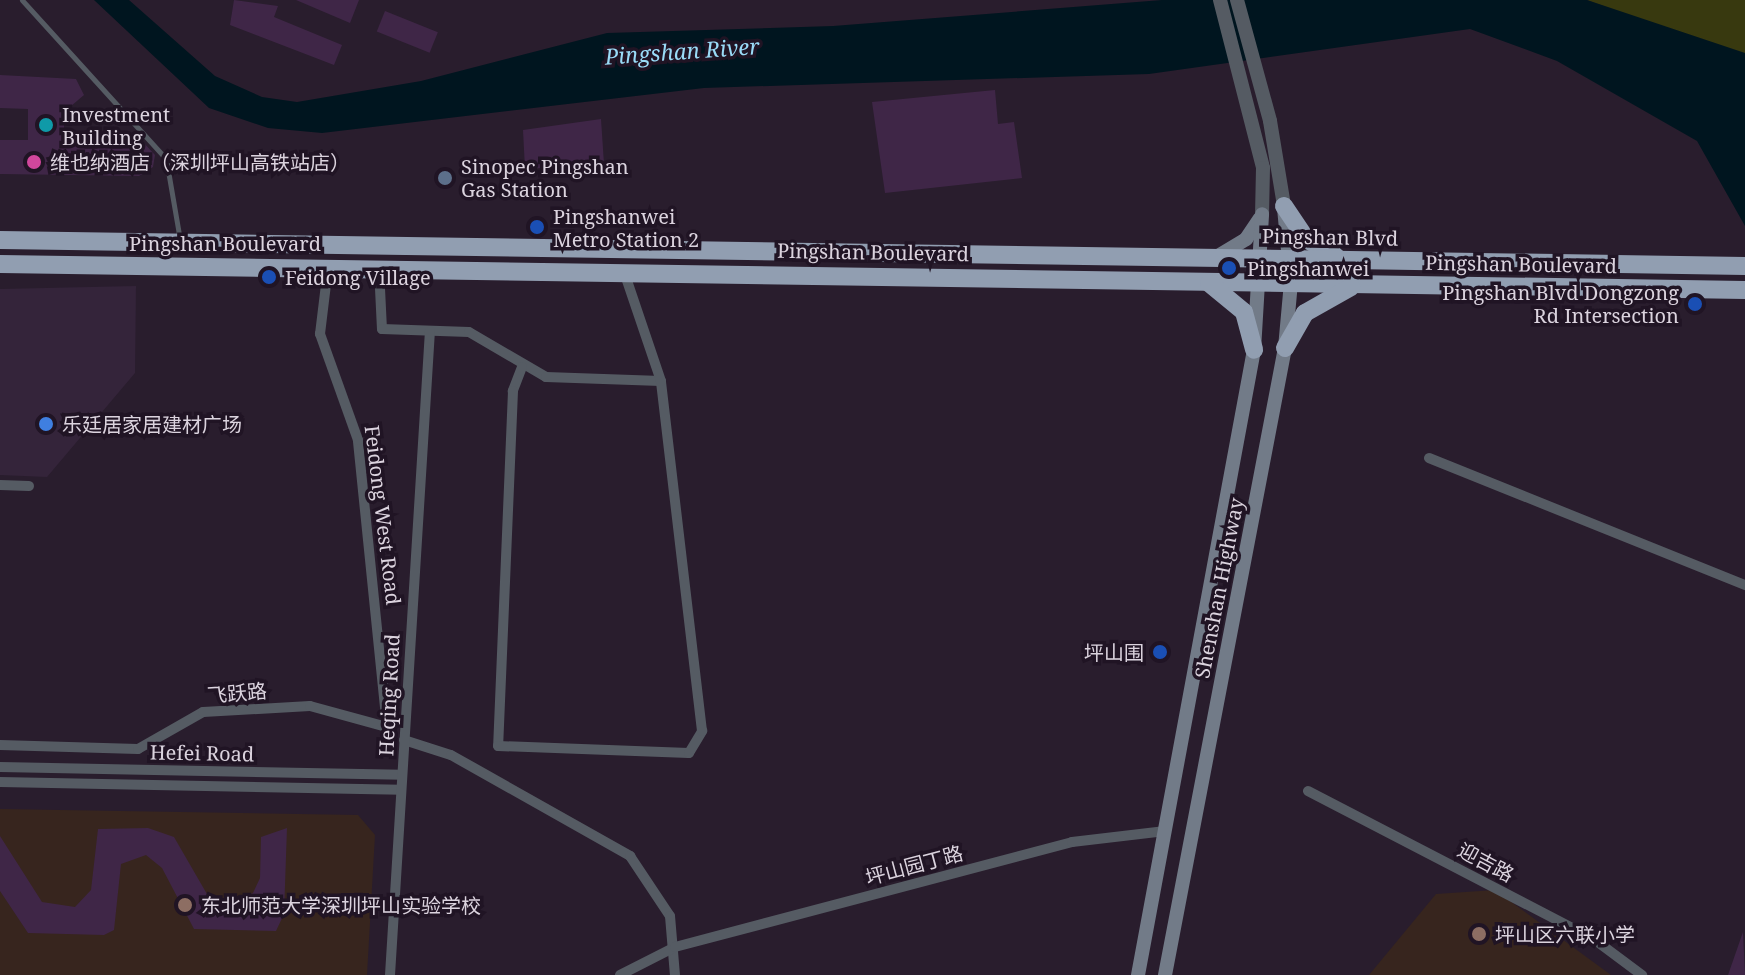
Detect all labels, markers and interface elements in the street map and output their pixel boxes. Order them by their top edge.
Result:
water label: Pingshan River [604,32,760,70]
place label: Investment Building [62,102,170,149]
marker: Investment Building [37,116,55,134]
place label: 维也纳酒店（深圳坪山高铁站店） [50,150,350,174]
marker: 维也纳酒店（深圳坪山高铁站店） [25,153,43,171]
place label: Sinopec Pingshan Gas Station [461,154,629,201]
marker: Sinopec Pingshan Gas Station [436,169,454,187]
place label: Pingshanwei Metro Station 2 [553,204,699,251]
marker: Pingshanwei Metro Station 2 [528,218,546,236]
street label: Pingshan Blvd [1262,224,1398,250]
street label: Pingshan Boulevard [129,231,321,255]
street label: Pingshan Boulevard [777,238,969,266]
street label: Pingshan Boulevard [1425,250,1617,278]
place label: Pingshanwei [1247,256,1369,280]
marker: Pingshanwei [1218,257,1240,279]
place label: Feidong Village [285,265,431,289]
marker: Feidong Village [260,268,278,286]
place label: Pingshan Blvd Dongzong Rd Intersection [1442,280,1679,327]
marker: Pingshan Blvd Dongzong Rd Intersection [1686,295,1704,313]
place label: 乐廷居家居建材广场 [62,412,242,436]
marker: 乐廷居家居建材广场 [37,415,55,433]
street label: Feidong West Road [360,424,406,606]
street label: Shenshan Highway [1190,496,1248,680]
street label: Heqing Road [374,633,404,757]
place label: 坪山围 [1084,640,1144,664]
marker: 坪山围 [1151,643,1169,661]
street label: 飞跃路 [206,678,268,708]
street label: Hefei Road [150,740,254,766]
street label: 迎吉路 [1454,837,1518,887]
street label: 坪山园丁路 [863,840,965,890]
place label: 东北师范大学深圳坪山实验学校 [201,893,481,917]
marker: 东北师范大学深圳坪山实验学校 [176,896,194,914]
place label: 坪山区六联小学 [1495,922,1635,946]
marker: 坪山区六联小学 [1470,925,1488,943]

